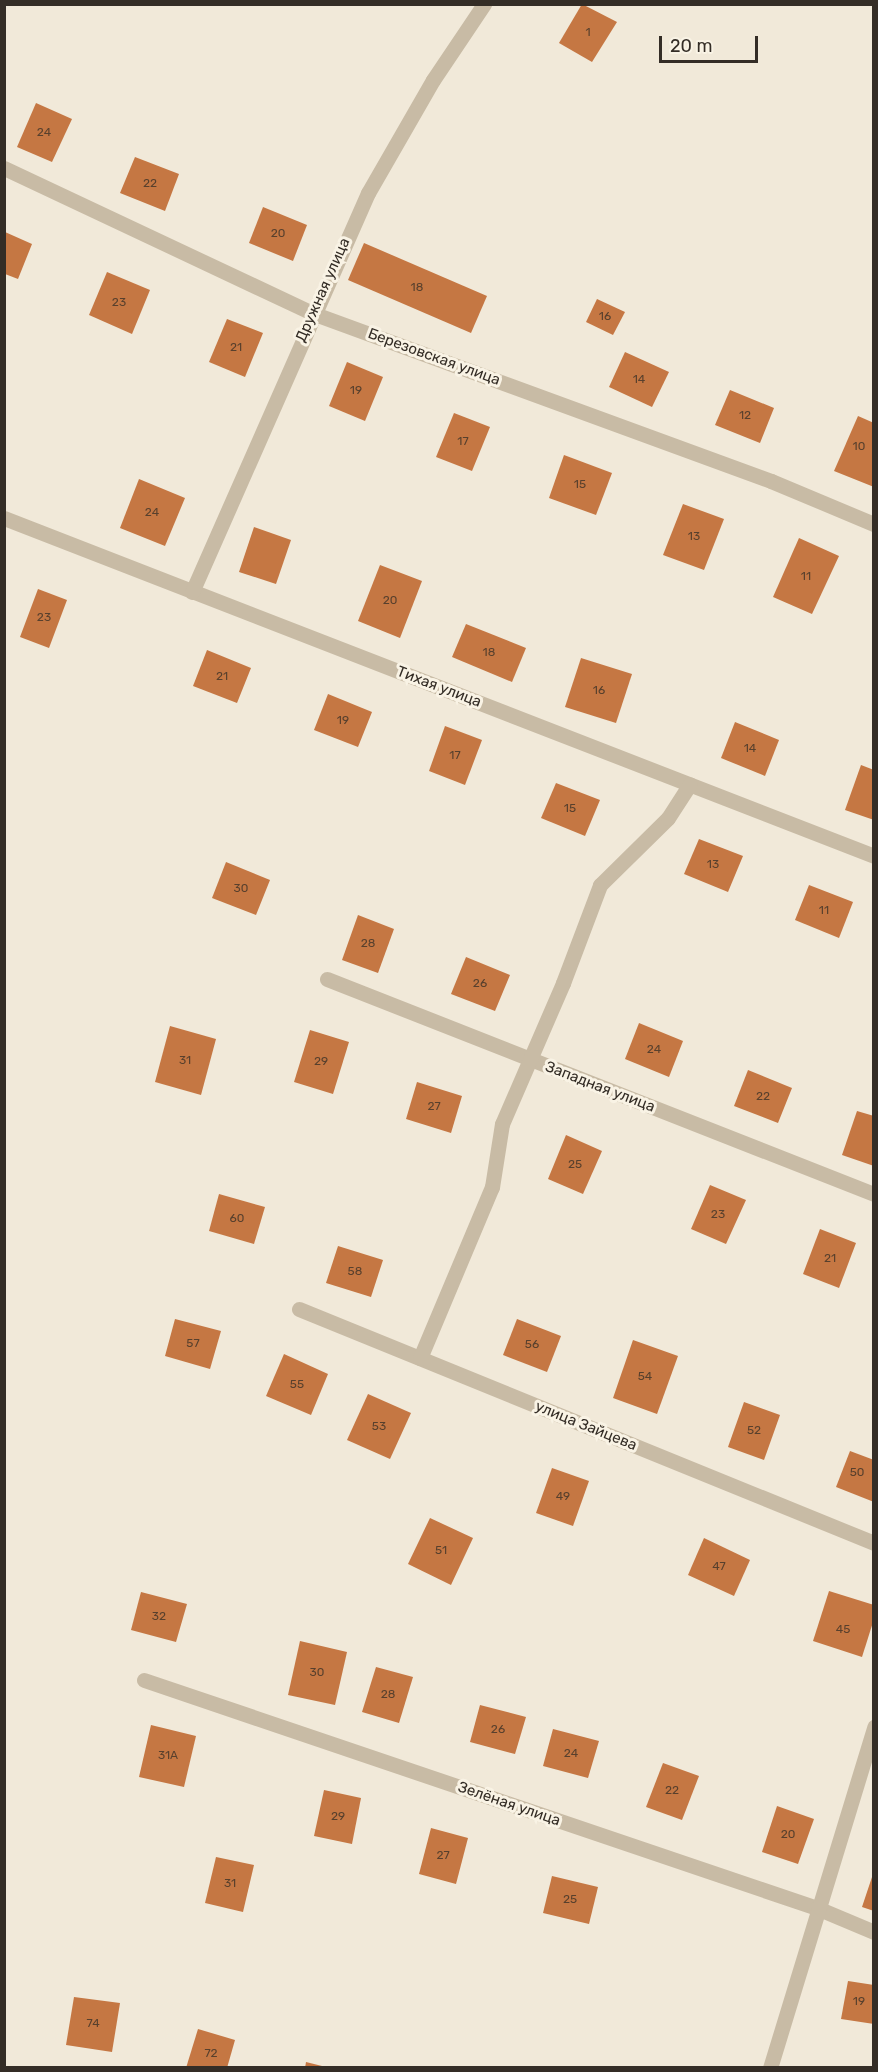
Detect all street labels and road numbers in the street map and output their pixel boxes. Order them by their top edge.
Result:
street label: Дружная улица [292,235,354,345]
street label: Березовская улица [365,325,503,389]
street label: Тихая улица [394,663,484,711]
street label: Западная улица [543,1058,657,1116]
street label: улица Зайцева [533,1397,639,1455]
street label: Зелёная улица [455,1778,563,1830]

